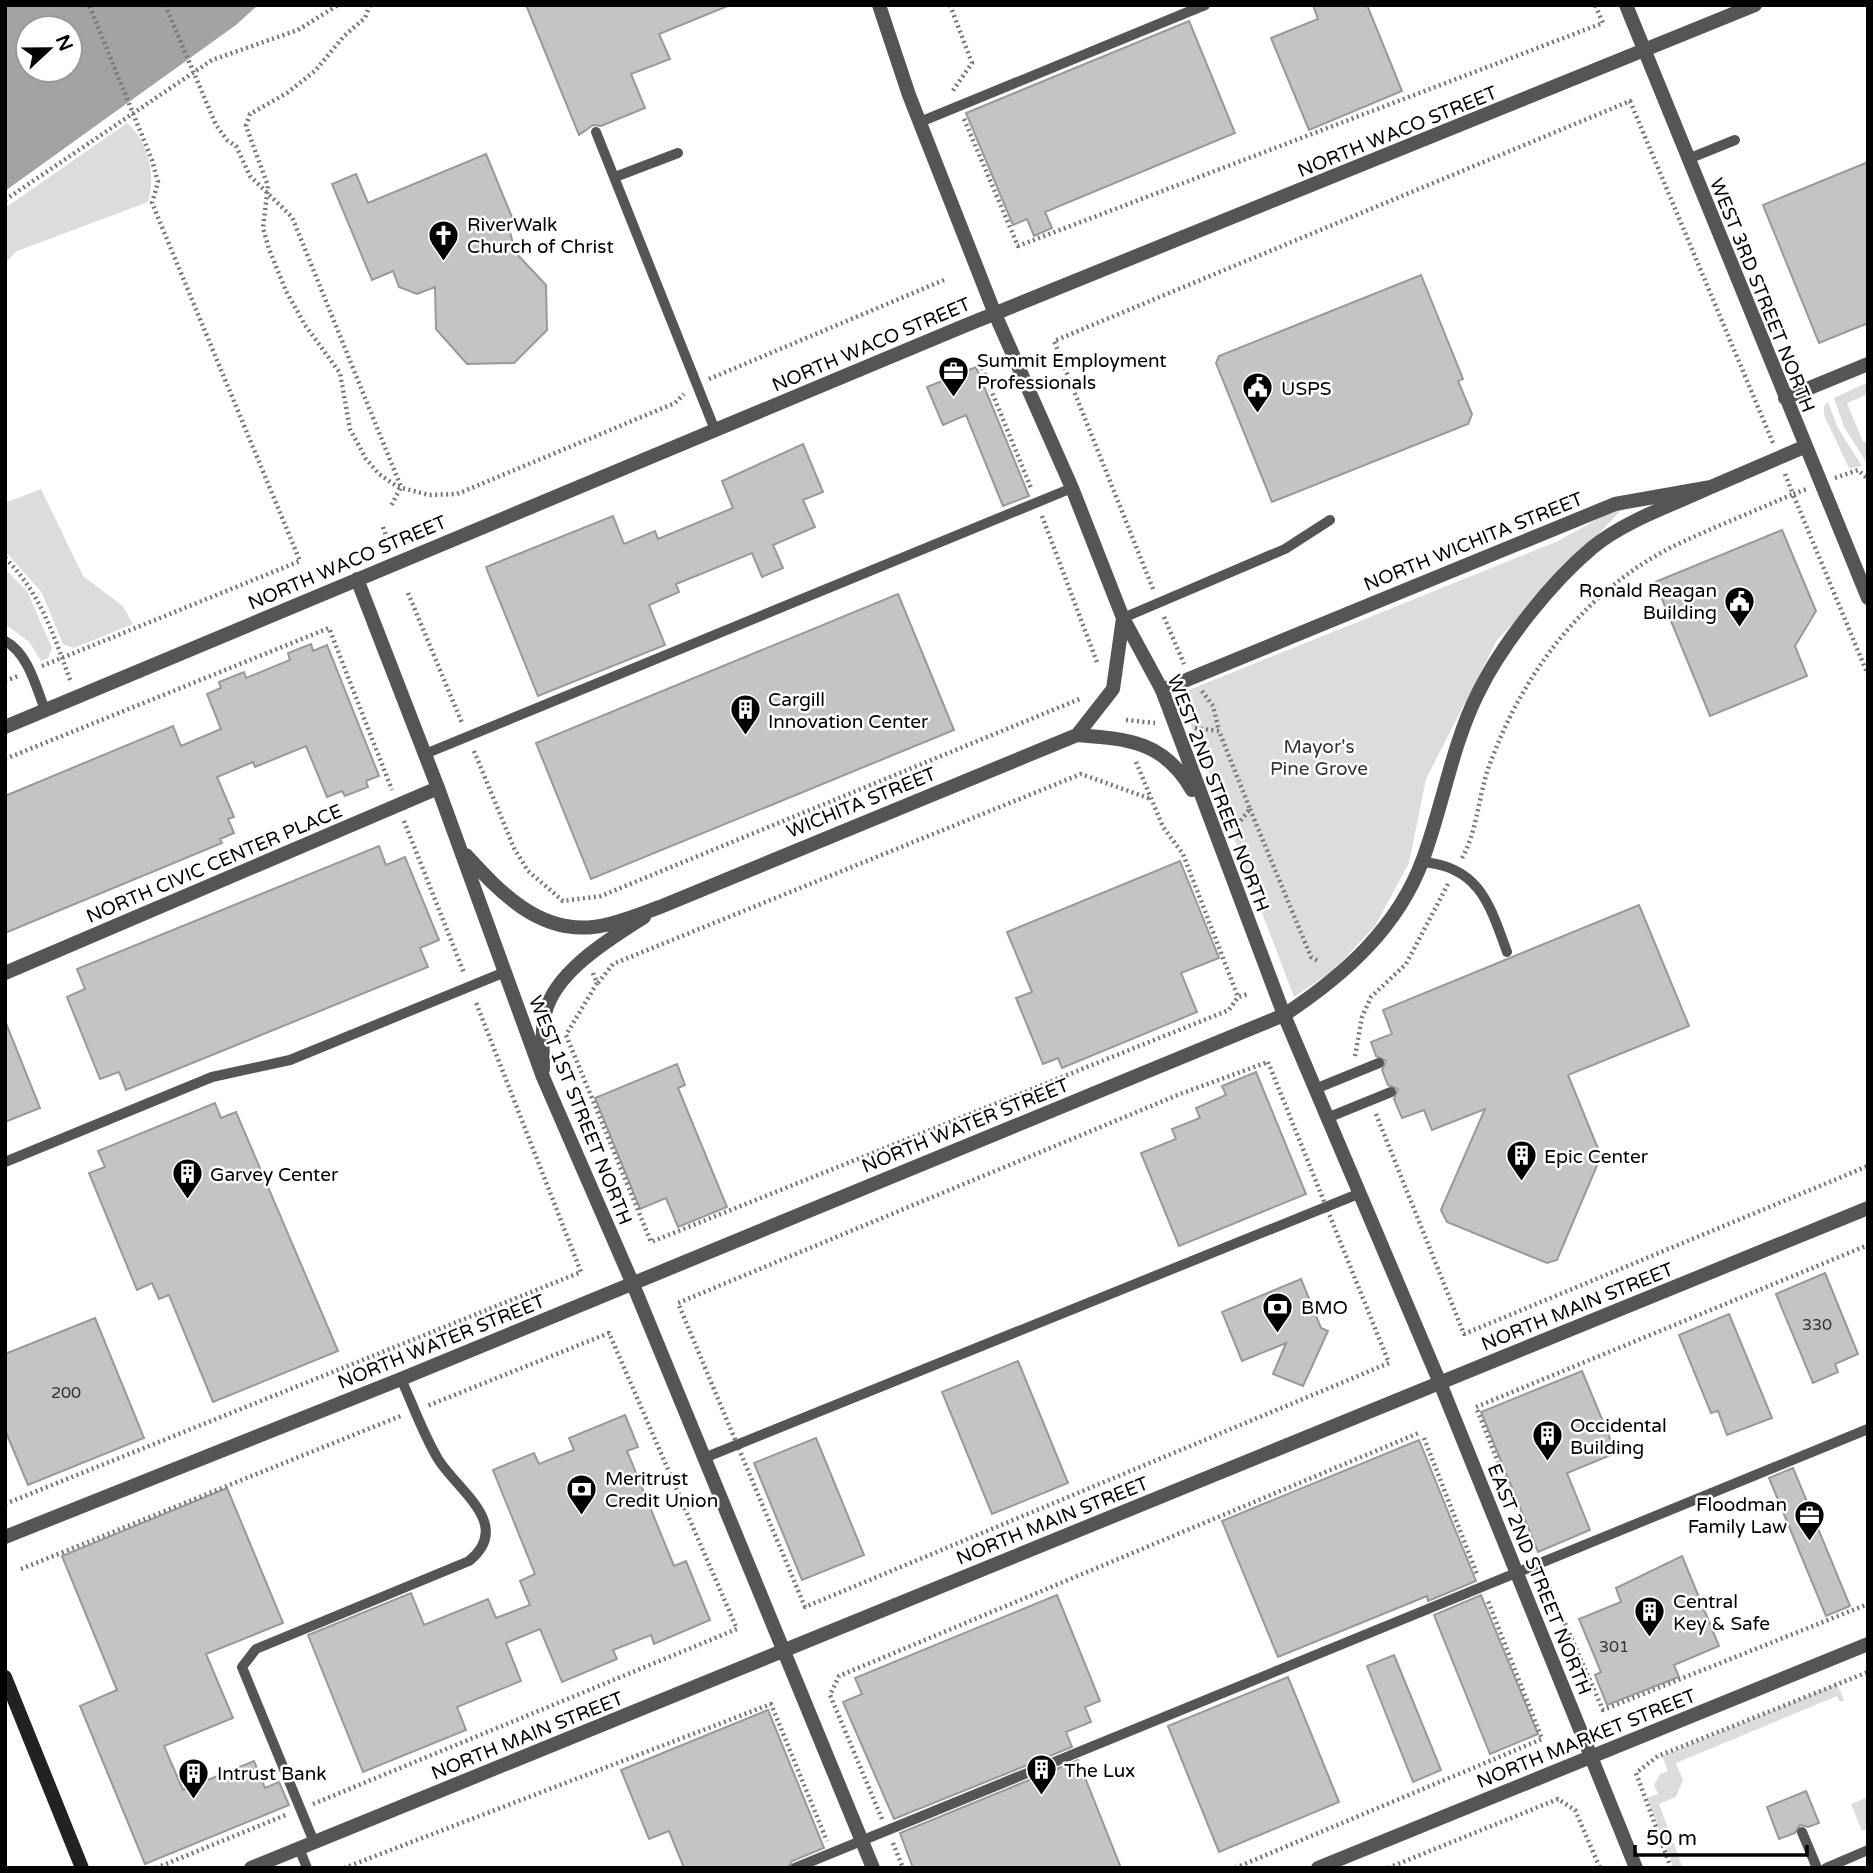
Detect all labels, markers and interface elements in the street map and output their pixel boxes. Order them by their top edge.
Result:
north arrow [14,14,84,84]
text: N [51,32,77,54]
street label: NORTH WACO STREET [1294,82,1501,182]
street label: WEST 3RD STREET NORTH [1705,175,1819,416]
place label: RiverWalk Church of Christ [467,214,614,258]
church icon: RiverWalk Church of Christ [427,218,461,262]
street label: NORTH WACO STREET [769,293,974,397]
place label: Summit Employment Professionals [977,350,1167,394]
office icon: Summit Employment Professionals [937,354,971,398]
public building icon: USPS [1241,371,1275,415]
place label: USPS [1281,378,1332,400]
street label: NORTH WICHITA STREET [1361,488,1586,596]
street label: NORTH WACO STREET [245,511,450,615]
place label: Ronald Reagan Building [1579,580,1717,624]
public building icon: Ronald Reagan Building [1723,584,1757,628]
street label: WEST 2ND STREET NORTH [1163,672,1274,915]
place label: Cargill Innovation Center [768,689,929,733]
building icon: Cargill Innovation Center [728,693,762,737]
park label: Mayor's Pine Grove [1270,736,1368,780]
street label: WICHITA STREET [784,763,940,843]
street label: NORTH CIVIC CENTER PLACE [83,800,346,928]
street label: WEST 1ST STREET NORTH [524,993,636,1228]
street label: NORTH WATER STREET [859,1074,1073,1178]
building icon: Epic Center [1504,1139,1538,1183]
place label: Epic Center [1544,1146,1649,1168]
building icon: Garvey Center [170,1157,204,1201]
place label: Garvey Center [210,1164,339,1186]
street label: NORTH MAIN STREET [1478,1258,1677,1356]
street label: NORTH WATER STREET [335,1290,549,1394]
bank icon: BMO [1261,1290,1295,1334]
place label: BMO [1301,1297,1348,1319]
house number: 330 [1802,1315,1832,1335]
house number: 200 [51,1383,81,1403]
place label: Occidental Building [1570,1415,1667,1459]
building icon: Occidental Building [1530,1419,1564,1463]
street label: EAST 2ND STREET NORTH [1483,1461,1596,1698]
place label: Meritrust Credit Union [605,1468,718,1512]
bank icon: Meritrust Credit Union [565,1472,599,1516]
street label: NORTH MAIN STREET [953,1472,1152,1570]
place label: Floodman Family Law [1688,1494,1787,1538]
office icon: Floodman Family Law [1793,1498,1827,1542]
place label: Central Key & Safe [1673,1591,1770,1635]
building icon: Central Key & Safe [1633,1595,1667,1639]
house number: 301 [1599,1637,1629,1657]
street label: NORTH MARKET STREET [1474,1685,1700,1793]
street label: NORTH MAIN STREET [428,1687,627,1785]
building icon: The Lux [1024,1753,1058,1797]
building icon: Intrust Bank [177,1756,211,1800]
place label: The Lux [1064,1760,1135,1782]
place label: Intrust Bank [217,1763,327,1785]
scale bar [1635,1814,1806,1858]
text: 50 m [1646,1826,1697,1851]

